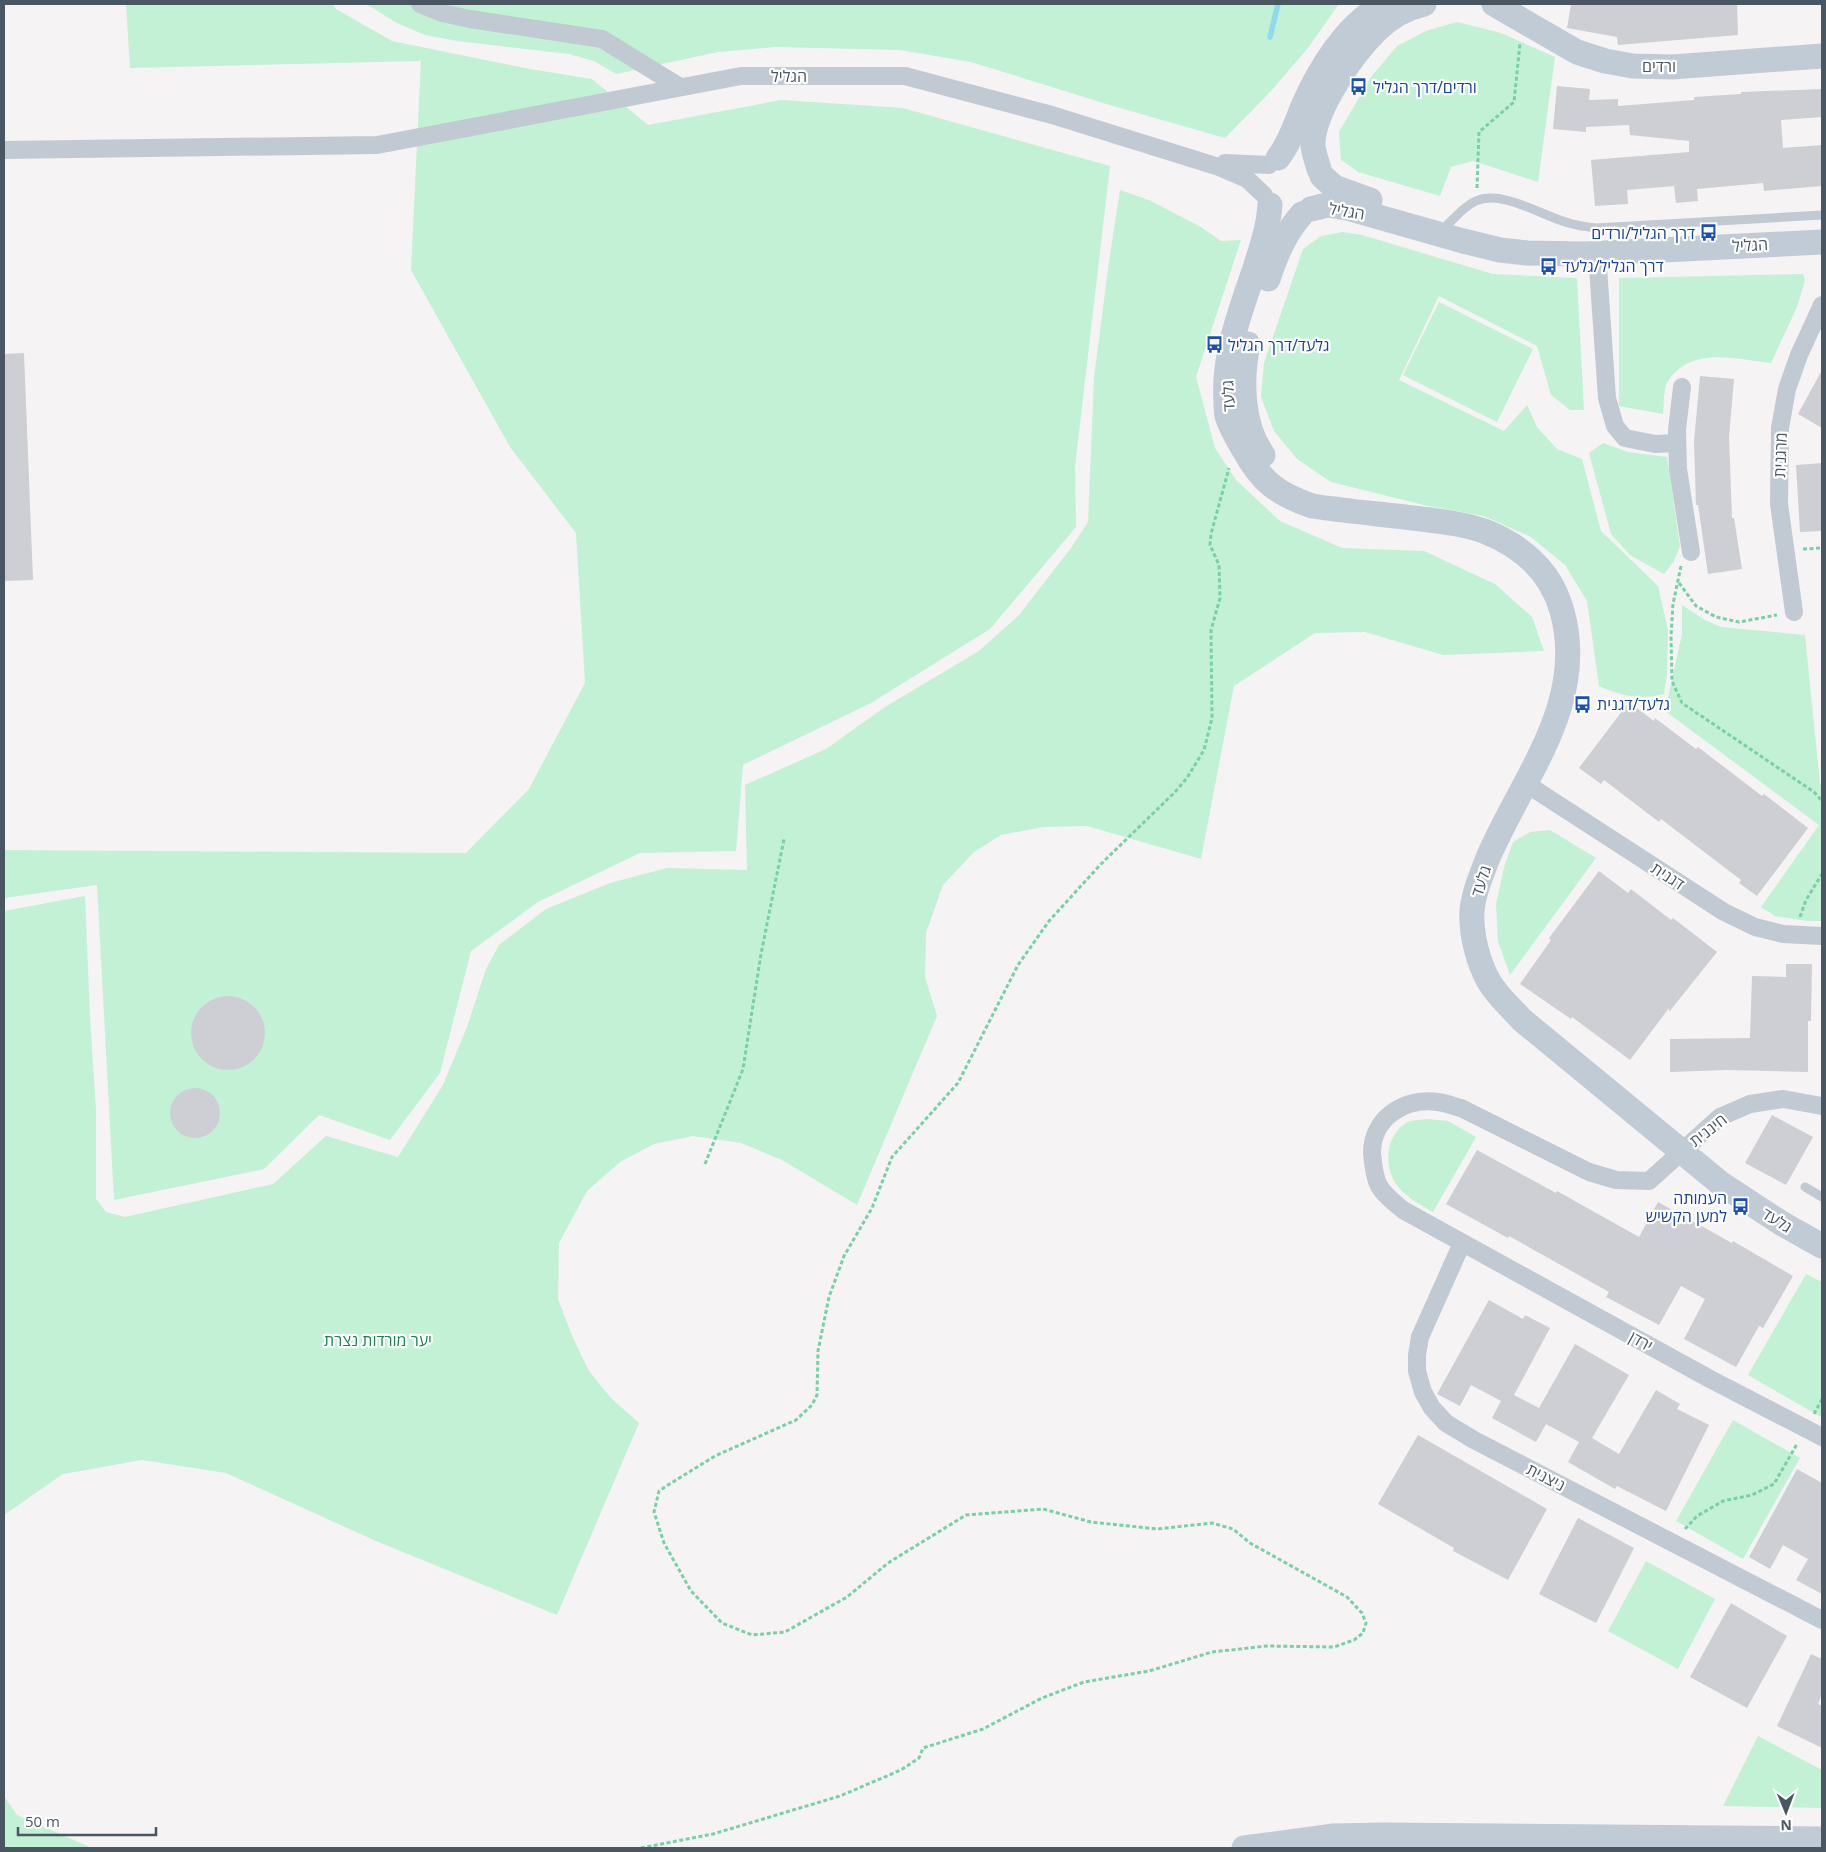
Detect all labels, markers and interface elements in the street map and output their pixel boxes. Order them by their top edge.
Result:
street label: ורדים [1642,55,1676,77]
street label: הגליל [771,65,807,87]
place label: ורדים/דרך הגליל [1373,76,1477,98]
bus stop icon: ורדים/דרך הגליל [1349,77,1369,97]
street label: הגליל [1328,197,1366,225]
place label: דרך הגליל/ורדים [1591,222,1695,244]
bus stop icon: דרך הגליל/ורדים [1699,223,1719,243]
street label: הגליל [1732,233,1768,257]
place label: דרך הגליל/גלעד [1562,255,1664,277]
bus stop icon: דרך הגליל/גלעד [1538,256,1558,276]
place label: גלעד/דרך הגליל [1228,334,1330,356]
bus stop icon: גלעד/דרך הגליל [1204,335,1224,355]
street label: גלעד [1216,380,1240,412]
street label: מרגנית [1768,432,1792,478]
place label: גלעד/דגנית [1597,693,1670,715]
bus stop icon: גלעד/דגנית [1573,694,1593,714]
street label: דגנית [1647,857,1689,895]
street label: גלעד [1466,863,1496,899]
street label: חיננית [1685,1109,1731,1151]
place label: העמותה למען הקשיש [1646,1187,1727,1227]
bus stop icon: העמותה למען הקשיש [1731,1197,1751,1217]
street label: גלעד [1758,1202,1796,1238]
street label: ירדן [1625,1326,1657,1356]
park label: יער מורדות נצרת [324,1329,432,1351]
street label: ניצנית [1523,1458,1569,1496]
north arrow [1761,1787,1811,1837]
scale bar [18,1804,155,1836]
text: 50 m [25,1811,60,1831]
text: N [1780,1816,1792,1835]

